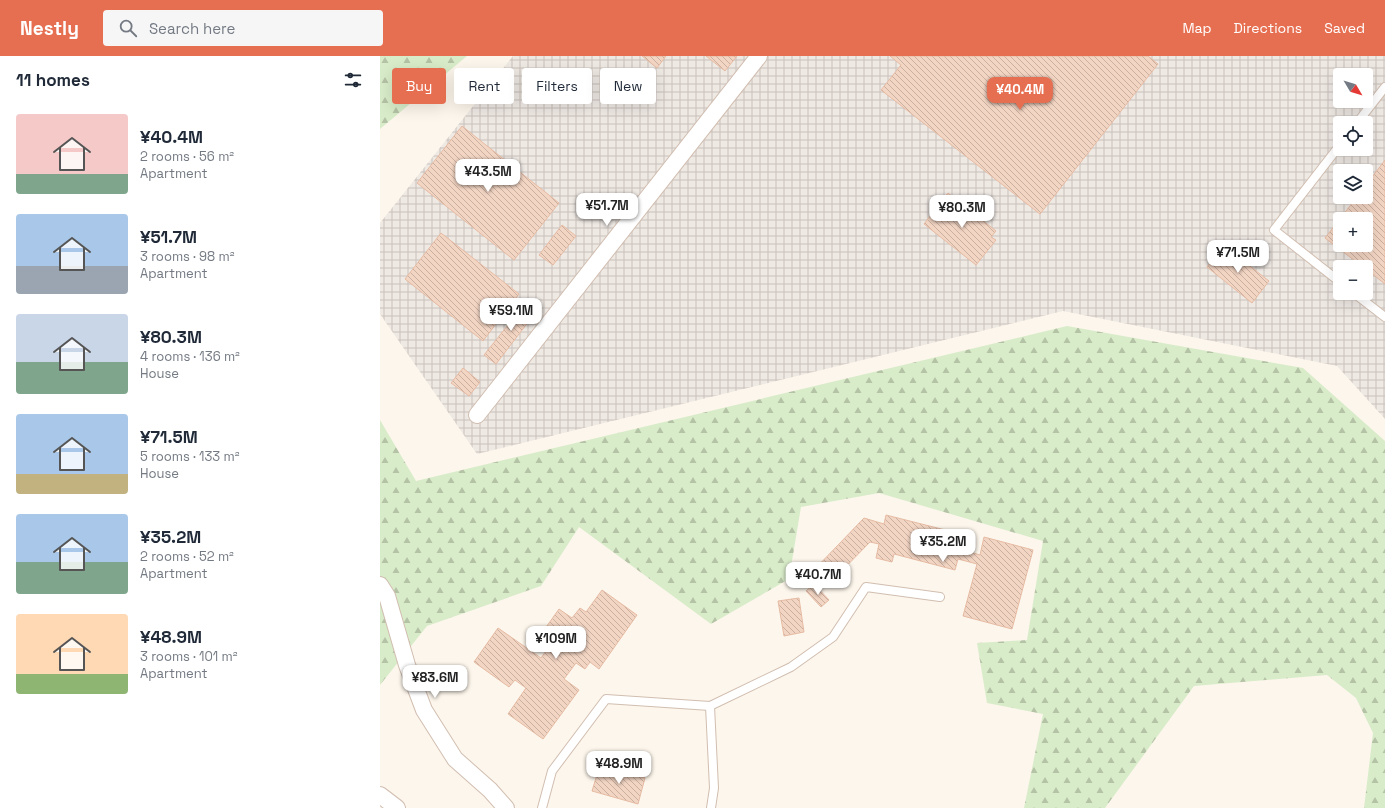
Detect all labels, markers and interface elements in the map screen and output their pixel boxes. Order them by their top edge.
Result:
search box [103,10,383,46]
text: Nestly [20,16,79,41]
icon: search [117,17,139,39]
text: Search here [149,19,235,38]
text: Map [1182,19,1212,37]
text: Directions [1234,19,1302,37]
text: Saved [1324,19,1365,37]
chip: Buy [392,68,446,104]
chip: Rent [454,68,514,104]
chip: Filters [522,68,592,104]
chip: New [600,68,656,104]
north arrow [1333,68,1373,108]
map controls [1333,68,1373,300]
text: 11 homes [16,69,90,91]
icon: filters [342,69,364,91]
pin: ¥40.4M [987,77,1053,111]
text: ¥40.4M [996,81,1044,98]
button: locate [1333,116,1373,156]
text: ¥40.4M [140,126,203,148]
icon: home [48,130,96,178]
text: 2 rooms · 56 m² [140,148,234,165]
pin: ¥43.5M [455,159,521,193]
text: ¥43.5M [464,163,512,180]
button: layers [1333,164,1373,204]
text: Apartment [140,165,208,182]
pin: ¥51.7M [574,193,640,227]
pin: ¥80.3M [929,195,995,229]
text: ¥51.7M [585,197,629,214]
text: ¥80.3M [938,199,986,216]
button: + [1333,212,1373,252]
text: ¥51.7M [140,226,197,248]
icon: home [48,230,96,278]
pin: ¥71.5M [1205,240,1271,274]
text: ¥71.5M [1216,244,1260,261]
text: 3 rooms · 98 m² [140,248,234,265]
button: − [1333,260,1373,300]
text: Apartment [140,265,208,282]
pin: ¥59.1M [478,298,544,332]
text: ¥59.1M [489,302,533,319]
text: ¥80.3M [140,326,202,348]
icon: home [48,330,96,378]
text: 4 rooms · 136 m² [140,348,240,365]
text: House [140,365,179,382]
text: ¥71.5M [140,426,198,448]
icon: home [48,430,96,478]
text: 5 rooms · 133 m² [140,448,239,465]
text: House [140,465,179,482]
text: ¥35.2M [140,526,201,548]
pin: ¥35.2M [910,529,976,563]
icon: home [48,530,96,578]
text: ¥35.2M [920,533,966,550]
text: 2 rooms · 52 m² [140,548,234,565]
pin: ¥40.7M [785,562,851,596]
text: Apartment [140,565,208,582]
text: ¥40.7M [795,566,841,583]
text: ¥48.9M [140,626,202,648]
pin: ¥109M [528,626,584,660]
icon: home [48,630,96,678]
text: ¥109M [535,630,577,647]
text: 3 rooms · 101 m² [140,648,238,665]
text: Apartment [140,665,208,682]
pin: ¥83.6M [402,665,468,699]
text: ¥83.6M [411,669,459,686]
pin: ¥48.9M [586,751,652,785]
text: ¥48.9M [595,755,643,772]

